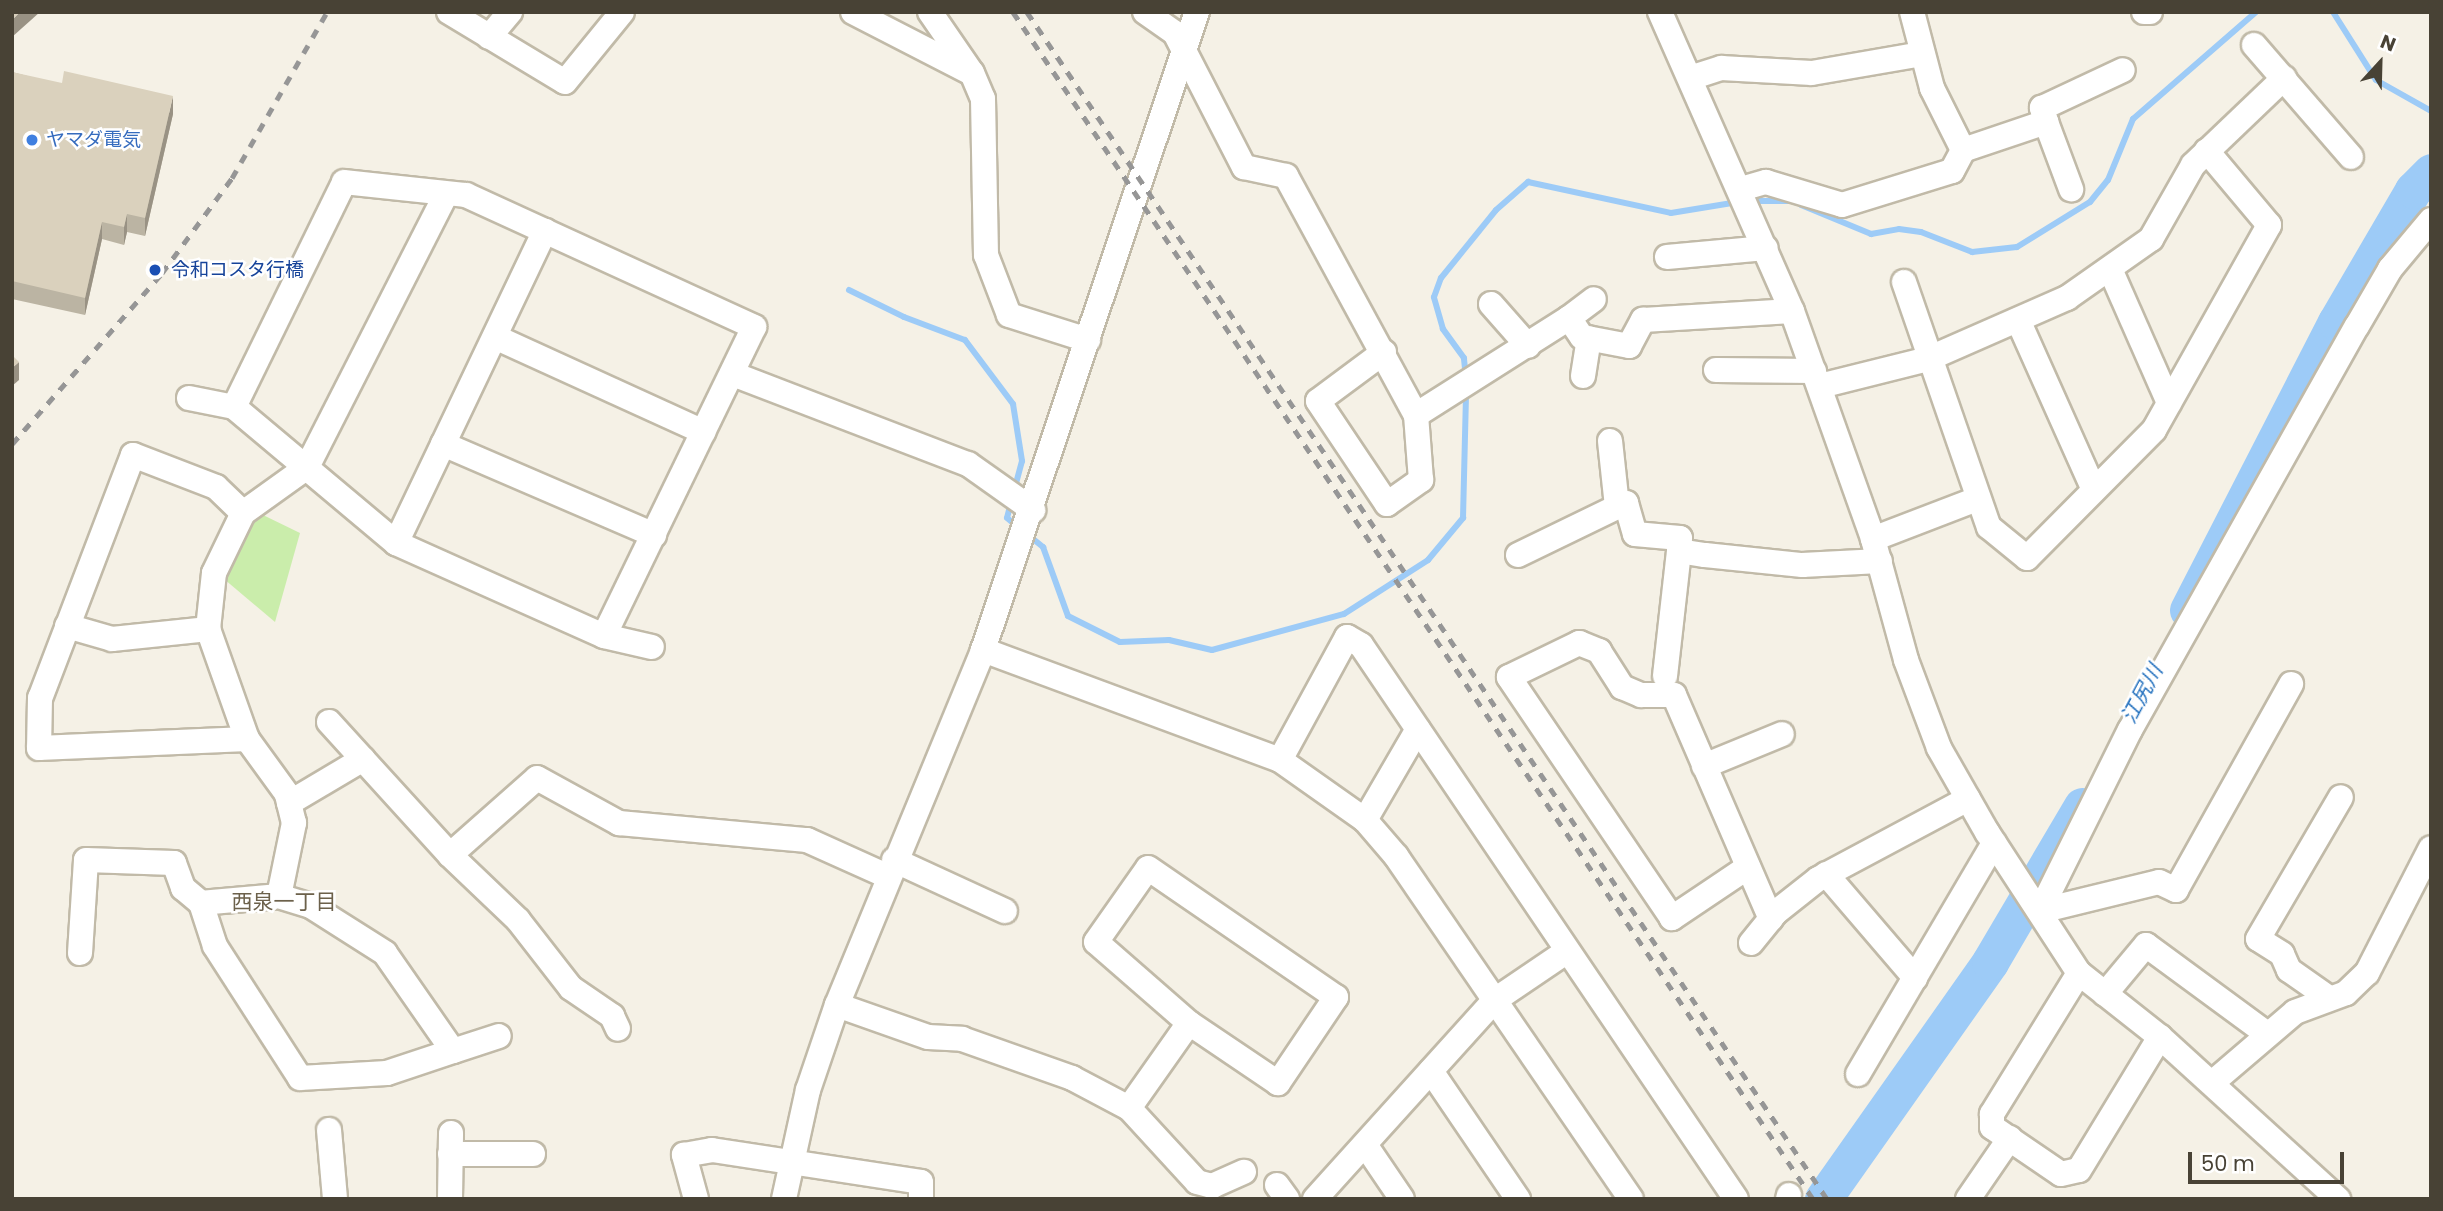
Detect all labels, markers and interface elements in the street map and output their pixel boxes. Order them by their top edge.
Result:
north arrow [2345,28,2415,98]
text: N [2376,28,2400,58]
place label: ヤマダ電気 [46,129,141,151]
marker: ヤマダ電気 [24,132,40,148]
place label: 令和コスタ行橋 [171,259,304,281]
marker: 令和コスタ行橋 [145,260,165,280]
water label: 江尻川 [2116,660,2168,728]
district label: 西泉一丁目 [232,889,336,915]
scale bar [2191,1138,2347,1182]
text: 50 m [2201,1149,2255,1178]

